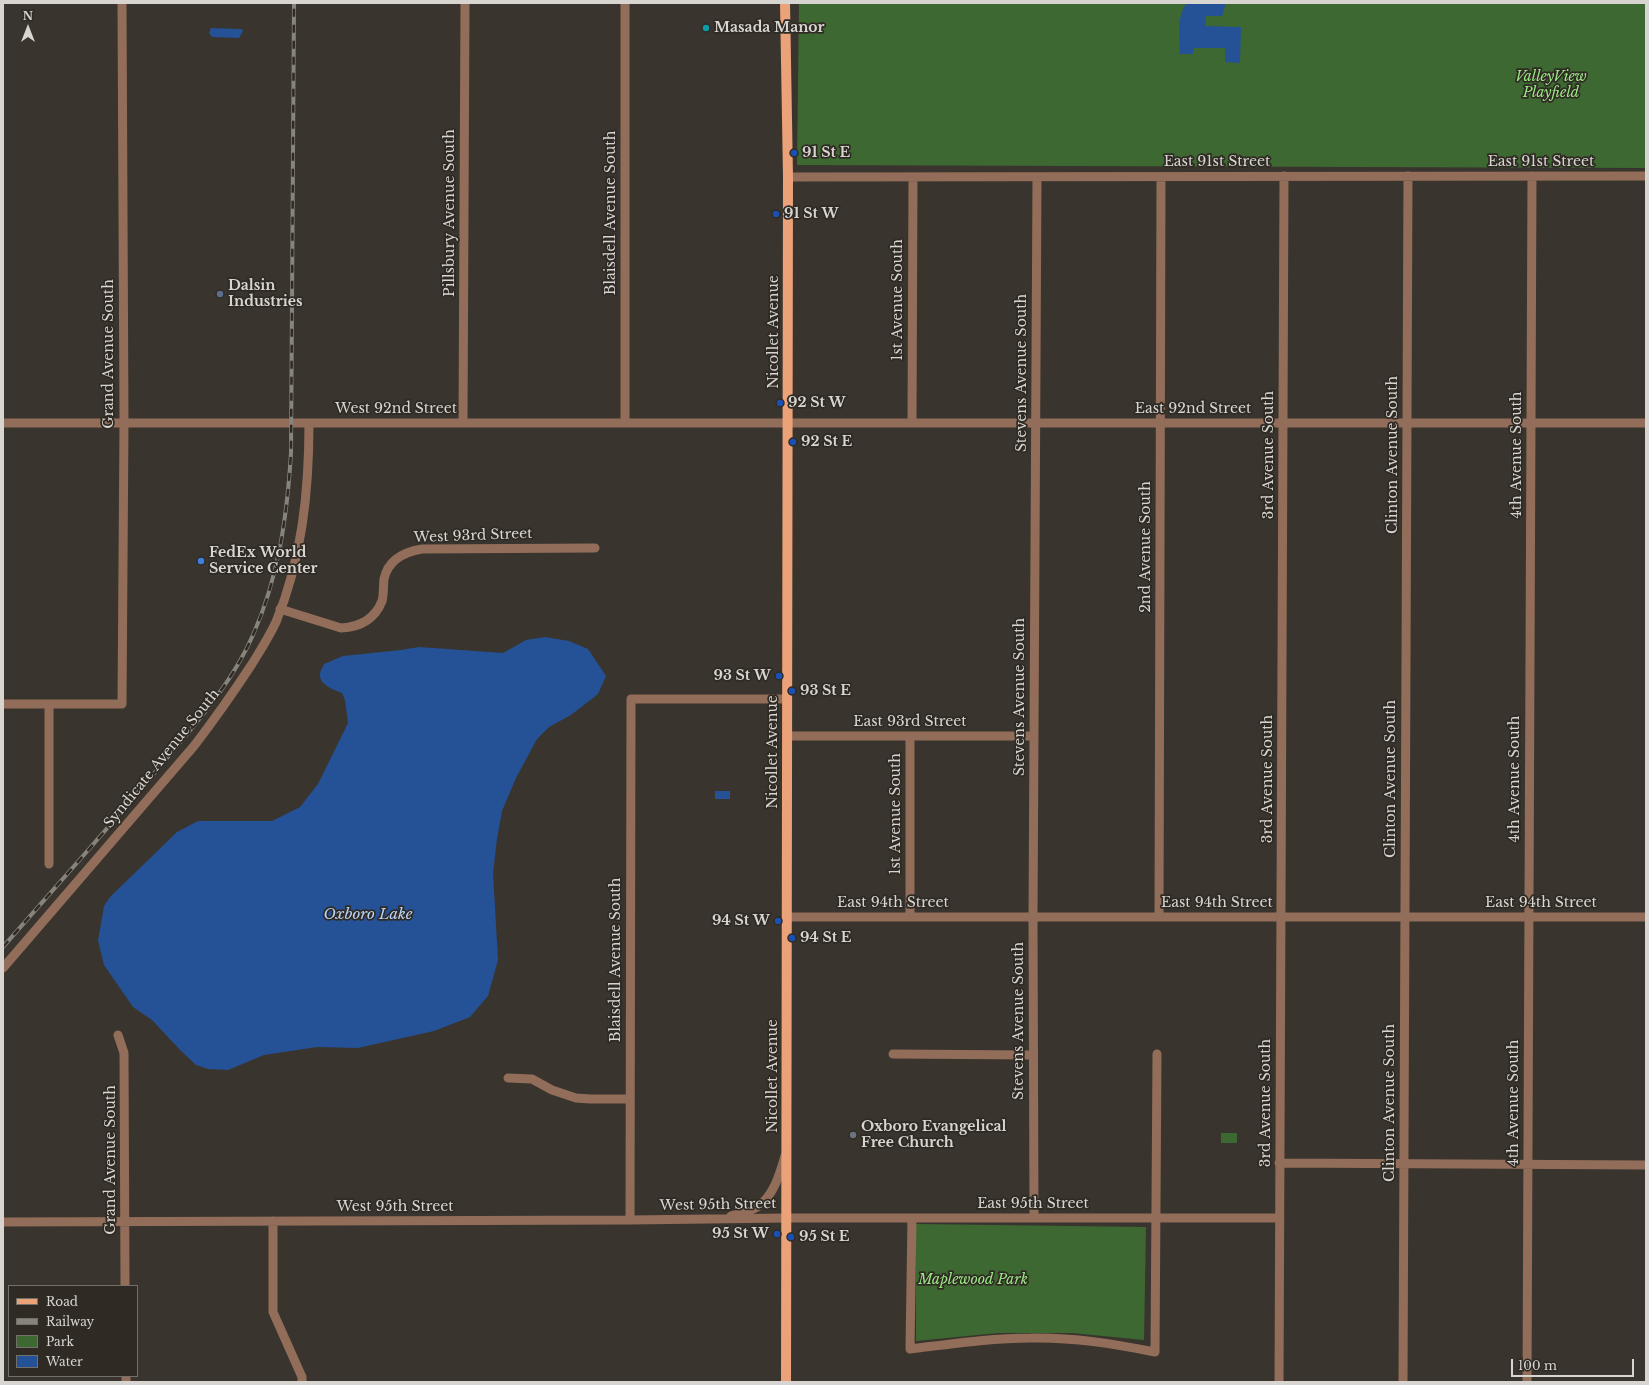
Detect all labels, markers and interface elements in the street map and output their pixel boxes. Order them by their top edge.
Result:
north arrow [8,8,48,48]
text: N [23,9,33,23]
place label: Masada Manor [714,20,825,36]
marker: Masada Manor [701,23,711,33]
park label: ValleyView Playfield [1515,69,1587,102]
street label: Pillsbury Avenue South [442,129,458,297]
street label: Blaisdell Avenue South [603,131,619,295]
place label: 91 St E [802,145,850,161]
marker: 91 St E [789,148,799,158]
street label: East 91st Street [1164,154,1270,170]
street label: East 91st Street [1488,154,1594,170]
place label: 91 St W [784,206,839,222]
marker: 91 St W [771,209,781,219]
street label: 1st Avenue South [890,239,906,361]
street label: Nicollet Avenue [766,275,782,389]
place label: Dalsin Industries [228,278,302,310]
street label: Grand Avenue South [101,279,117,429]
marker: Dalsin Industries [215,289,225,299]
street label: Stevens Avenue South [1014,294,1030,452]
street label: Clinton Avenue South [1385,376,1401,534]
street label: 3rd Avenue South [1261,391,1277,519]
street label: 4th Avenue South [1509,392,1525,518]
place label: 92 St W [788,395,846,411]
marker: 92 St W [775,398,785,408]
street label: West 92nd Street [335,401,457,417]
street label: East 92nd Street [1135,401,1251,417]
place label: 92 St E [801,434,852,450]
marker: 92 St E [788,437,798,447]
street label: 2nd Avenue South [1138,481,1154,613]
street label: West 93rd Street [413,526,533,546]
place label: FedEx World Service Center [209,545,317,578]
marker: FedEx World Service Center [196,556,206,566]
street label: Stevens Avenue South [1012,618,1028,776]
place label: 93 St W [713,668,771,684]
marker: 93 St W [774,671,784,681]
place label: 93 St E [800,683,851,699]
street label: Syndicate Avenue South [101,686,223,832]
marker: 93 St E [787,686,797,696]
street label: Nicollet Avenue [765,695,781,809]
street label: Clinton Avenue South [1383,700,1399,858]
street label: East 93rd Street [853,714,967,730]
street label: 3rd Avenue South [1260,715,1276,843]
street label: 4th Avenue South [1507,716,1523,842]
street label: 1st Avenue South [888,753,904,875]
street label: Blaisdell Avenue South [608,878,624,1042]
street label: East 94th Street [837,895,949,911]
street label: East 94th Street [1161,895,1273,911]
street label: East 94th Street [1485,895,1597,911]
water label: Oxboro Lake [323,906,413,924]
place label: 94 St W [712,913,770,929]
marker: 94 St W [773,916,783,926]
place label: 94 St E [800,930,851,946]
marker: 94 St E [787,933,797,943]
street label: Stevens Avenue South [1011,942,1027,1100]
street label: Nicollet Avenue [765,1019,781,1133]
street label: Clinton Avenue South [1382,1024,1398,1182]
street label: 3rd Avenue South [1258,1039,1274,1167]
street label: 4th Avenue South [1506,1040,1522,1166]
street label: Grand Avenue South [103,1085,119,1235]
place label: Oxboro Evangelical Free Church [861,1119,1006,1152]
marker: Oxboro Evangelical Free Church [848,1130,858,1140]
street label: West 95th Street [659,1196,777,1214]
street label: East 95th Street [977,1196,1089,1212]
street label: West 95th Street [336,1199,454,1215]
place label: 95 St W [712,1226,769,1242]
marker: 95 St W [772,1229,782,1239]
place label: 95 St E [799,1229,849,1245]
marker: 95 St E [786,1232,796,1242]
park label: Maplewood Park [918,1272,1028,1288]
legend [8,1285,138,1377]
text: Road [46,1294,78,1309]
text: Railway [46,1314,94,1329]
text: Park [46,1334,74,1349]
scale bar [1513,1351,1636,1377]
text: Water [46,1354,83,1369]
text: 100 m [1518,1358,1557,1373]

